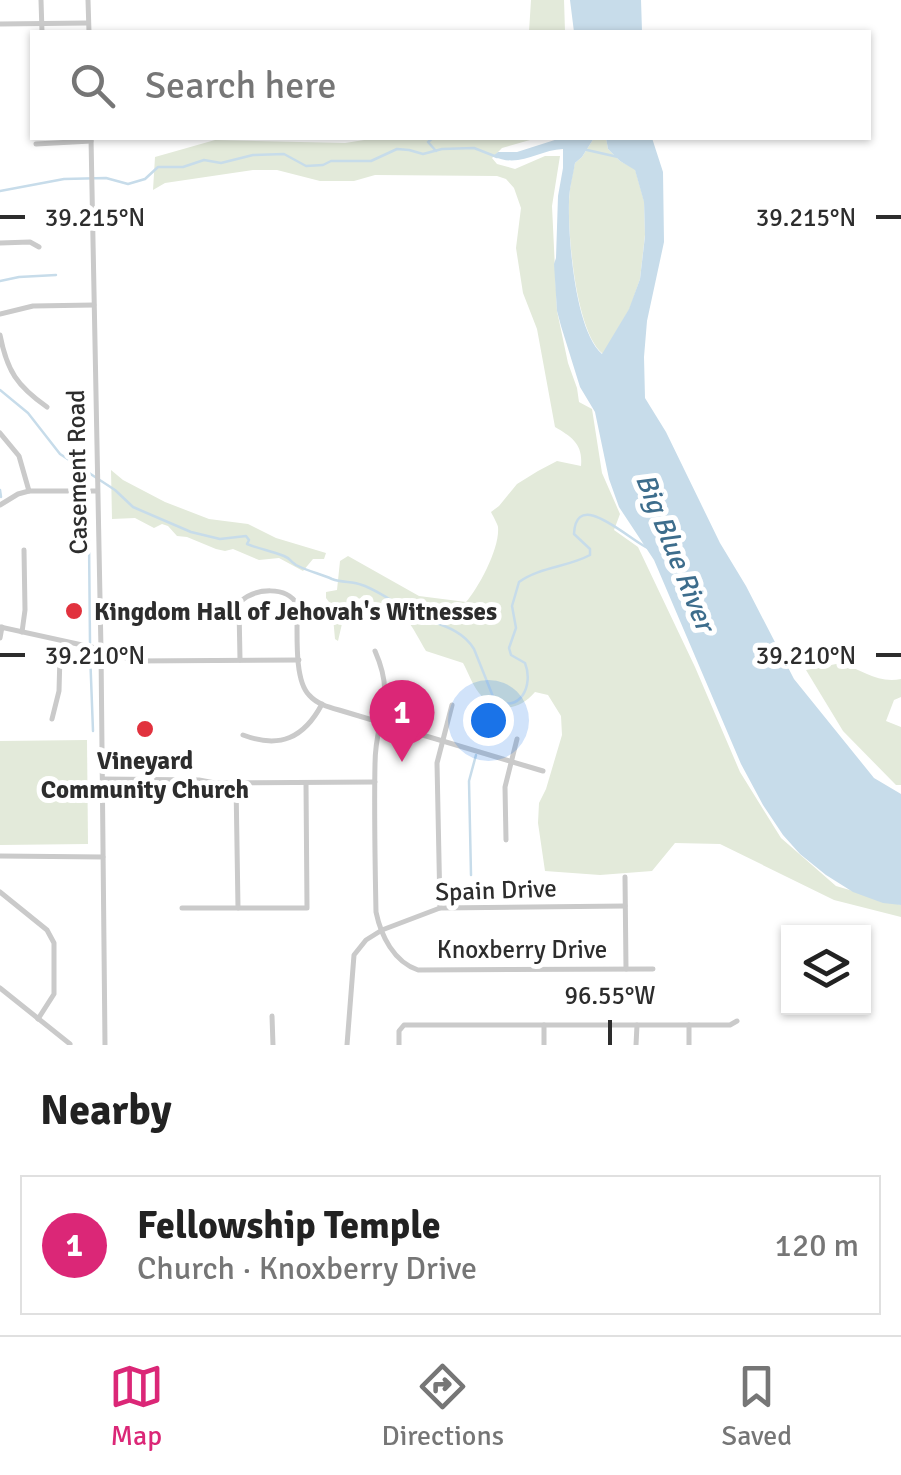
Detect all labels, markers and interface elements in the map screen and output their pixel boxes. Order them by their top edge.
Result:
search box [30,30,871,140]
icon: search [65,58,120,113]
text: Search here [145,62,337,109]
text: 39.215°N [45,202,145,233]
text: 39.215°N [756,202,856,233]
street label: Casement Road [60,389,94,555]
water label: Big Blue River [628,468,723,639]
place label: Kingdom Hall of Jehovah's Witnesses [94,596,497,627]
marker: Kingdom Hall of Jehovah's Witnesses [63,600,85,622]
text: 39.210°N [45,640,145,671]
text: 39.210°N [756,640,856,671]
pin: 1 [370,680,434,762]
your location [463,695,514,746]
marker: Vineyard Community Church [134,718,156,740]
place label: Vineyard Community Church [41,745,249,805]
street label: Spain Drive [435,872,557,908]
map controls [781,925,871,1015]
button: layers [781,925,871,1015]
street label: Knoxberry Drive [437,934,607,965]
text: 96.55°W [564,980,656,1011]
text: Nearby [40,1085,172,1136]
text: Fellowship Temple [137,1202,441,1249]
text: 1 [66,1226,83,1265]
text: 120 m [775,1226,859,1265]
text: Church · Knoxberry Drive [137,1249,477,1288]
tab: Map [109,1359,164,1453]
tab: Directions [382,1359,504,1453]
tab: Saved [722,1359,792,1453]

